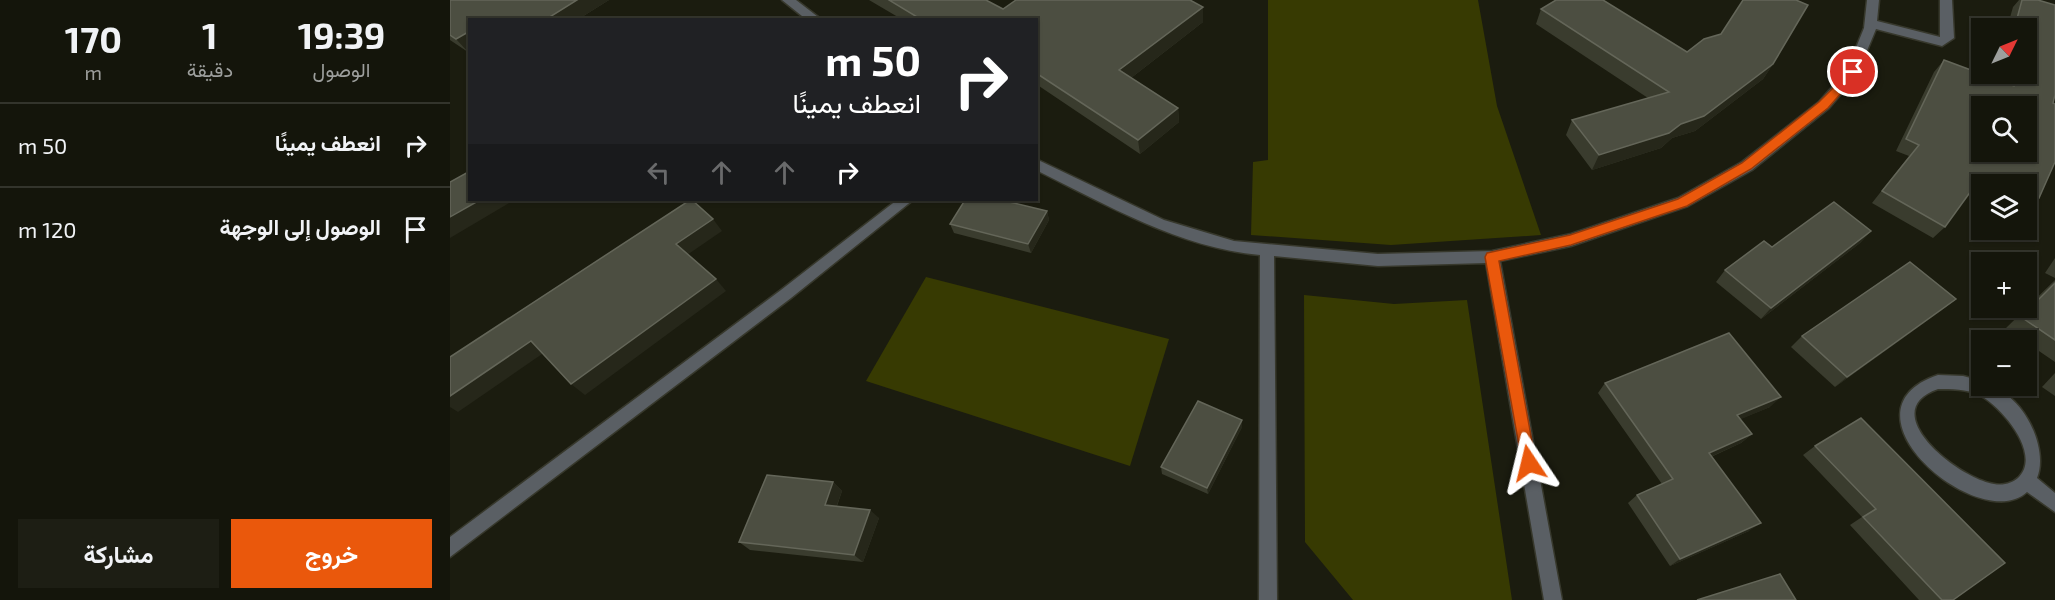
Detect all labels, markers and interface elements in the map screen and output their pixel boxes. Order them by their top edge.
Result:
text: 1 [202,13,218,56]
text: 19:39 [298,13,385,56]
text: 170 [65,17,122,60]
north arrow [1971,18,2037,84]
map controls [1971,18,2037,396]
text: 50 m [825,34,921,84]
icon: right [942,42,1020,120]
pin [1827,46,1878,97]
icon: arrive [1836,55,1869,88]
text: دقيقة [187,57,233,81]
text: الوصول [313,57,370,81]
text: m [85,60,102,84]
text: انعطف يمينًا [792,86,921,118]
button: search [1971,96,2037,162]
text: انعطف يمينًا [275,129,381,155]
icon: right [399,129,432,162]
text: 50 m [18,132,67,158]
icon: left [642,156,675,189]
icon: ahead [705,156,738,189]
icon: ahead [768,156,801,189]
icon: right [831,156,864,189]
button: layers [1971,174,2037,240]
text: الوصول إلى الوجهة [219,213,381,239]
icon: arrive [399,213,432,246]
text: 120 m [18,216,77,242]
button: + [1971,252,2037,318]
button: − [1971,330,2037,396]
position arrow [1497,431,1561,495]
button: مشاركة [18,519,219,588]
button: خروج [231,519,432,588]

